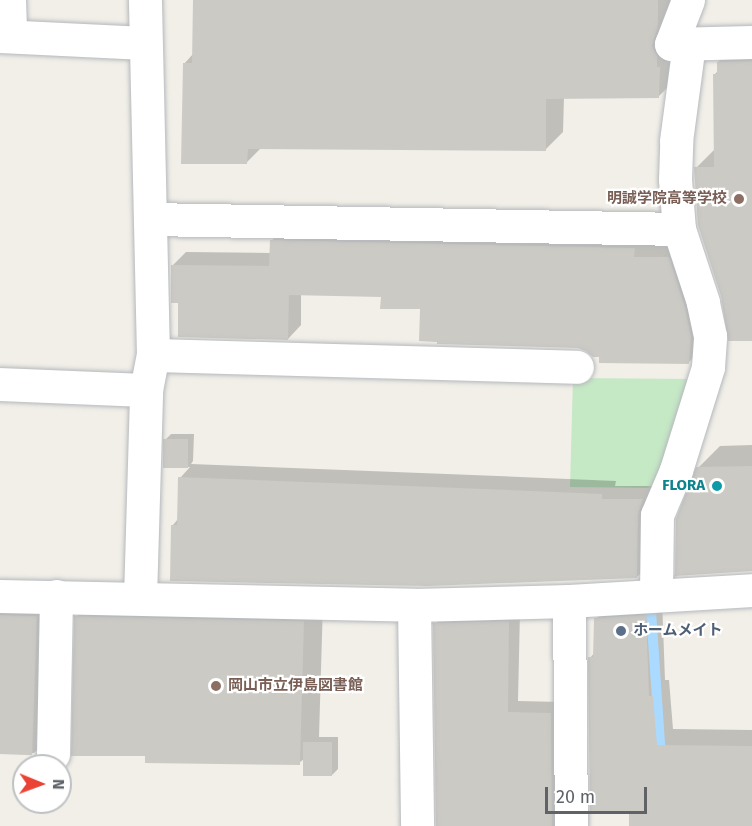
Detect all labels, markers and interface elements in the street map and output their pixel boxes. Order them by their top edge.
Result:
place label: 明誠学院高等学校 [607,190,727,208]
marker: 明誠学院高等学校 [732,192,746,206]
place label: FLORA [662,477,705,495]
marker: FLORA [710,479,724,493]
place label: ホームメイト [633,622,723,640]
marker: ホームメイト [614,624,628,638]
place label: 岡山市立伊島図書館 [228,677,363,695]
marker: 岡山市立伊島図書館 [209,679,223,693]
north arrow [12,754,72,814]
scale bar [548,775,650,813]
text: N [49,779,68,790]
text: 20 m [556,786,595,808]

